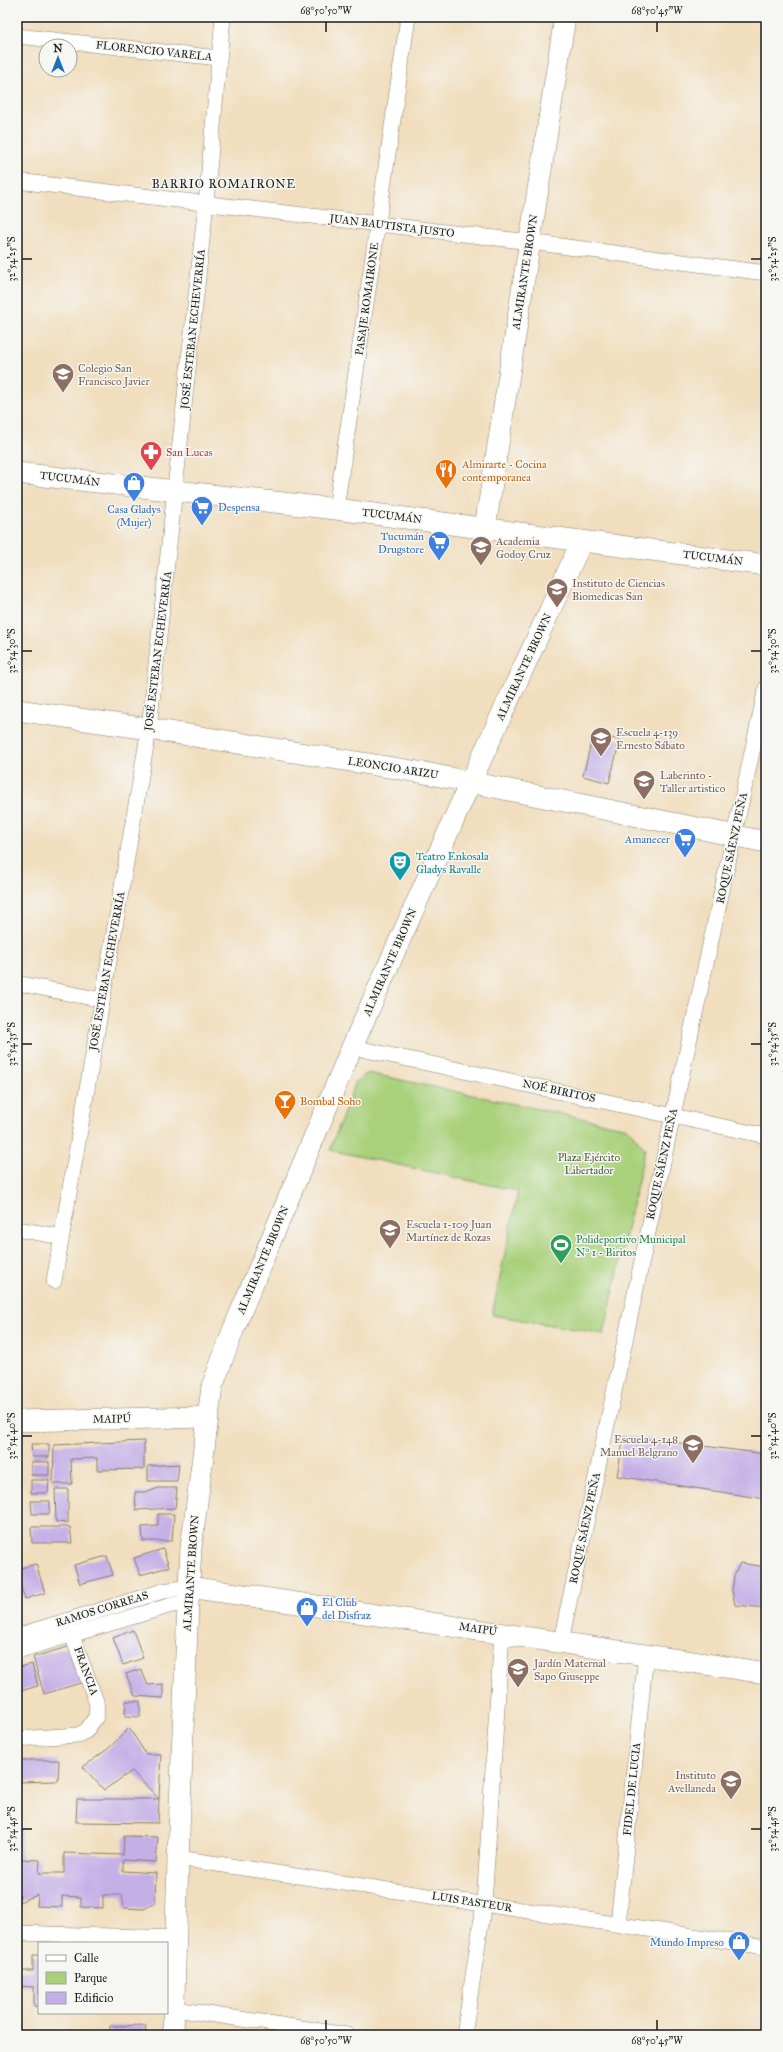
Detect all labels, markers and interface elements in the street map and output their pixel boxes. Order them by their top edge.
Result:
text: 68°50'50"W [300,5,352,17]
text: 68°50'45"W [631,5,683,17]
north arrow [38,38,78,78]
street label: FLORENCIO VARELA [95,38,213,64]
text: N [53,42,63,55]
district label: BARRIO ROMAIRONE [152,177,296,191]
street label: JUAN BAUTISTA JUSTO [328,212,455,241]
street label: ALMIRANTE BROWN [509,213,541,332]
text: 32°54'25"S [6,236,18,281]
text: 32°54'25"S [767,236,779,281]
street label: PASAJE ROMAIRONE [353,242,382,356]
street label: JOSÉ ESTEBAN ECHEVERRÍA [177,248,209,411]
school or university icon: Colegio San Francisco Javier [50,361,76,394]
place label: Colegio San Francisco Javier [78,362,151,389]
pharmacy icon: San Lucas [138,439,164,472]
place label: San Lucas [166,446,213,459]
restaurant icon: Almirarte - Cocina contemporanea [433,457,459,490]
place label: Almirarte - Cocina contemporanea [461,458,547,484]
street label: TUCUMÁN [39,469,101,489]
shop icon: Casa Gladys (Mujer) [121,470,147,503]
supermarket icon: Despensa [189,494,215,527]
place label: Despensa [218,501,260,514]
place label: Casa Gladys (Mujer) [107,503,161,529]
street label: TUCUMÁN [361,506,423,526]
supermarket icon: Tucumán Drugstore [426,529,452,562]
place label: Tucumán Drugstore [378,530,424,556]
school or university icon: Academia Godoy Cruz [468,534,494,567]
place label: Academia Godoy Cruz [495,535,551,561]
street label: TUCUMÁN [682,548,744,568]
street label: JOSÉ ESTEBAN ECHEVERRÍA [141,570,175,733]
school or university icon: Instituto de Ciencias Biomedicas San [544,576,570,609]
place label: Instituto de Ciencias Biomedicas San [572,577,665,603]
street label: ALMIRANTE BROWN [493,611,555,723]
text: 32°54'30"S [6,628,18,674]
text: 32°54'30"S [767,628,779,674]
school or university icon: Escuela 4-139 Ernesto Sábato [588,725,614,758]
place label: Escuela 4-139 Ernesto Sábato [616,726,685,752]
street label: LEONCIO ARIZU [347,754,440,782]
school or university icon: Laberinto - Taller artistico [631,768,657,801]
place label: Laberinto - Taller artistico [660,769,726,795]
street label: ROQUE SÁENZ PEÑA [714,791,750,905]
supermarket icon: Amanecer [672,826,698,859]
place label: Amanecer [624,833,671,846]
theatre icon: Teatro Enkosala Gladys Ravalle [387,849,413,882]
place label: Teatro Enkosala Gladys Ravalle [416,850,489,876]
street label: JOSÉ ESTEBAN ECHEVERRÍA [85,890,128,1053]
street label: ALMIRANTE BROWN [360,906,420,1019]
text: 32°54'35"S [6,1022,18,1066]
text: 32°54'35"S [767,1022,779,1066]
street label: NOÉ BIRITOS [521,1076,597,1105]
bar icon: Bombal Soho [272,1088,298,1121]
place label: Bombal Soho [300,1095,361,1108]
street label: ROQUE SÁENZ PEÑA [644,1107,680,1221]
park label: Plaza Ejército Libertador [558,1151,621,1177]
street label: ALMIRANTE BROWN [234,1204,292,1317]
school or university icon: Escuela 1-109 Juan Martínez de Rozas [377,1217,403,1250]
place label: Escuela 1-109 Juan Martínez de Rozas [406,1218,492,1244]
sports icon: Polideportivo Municipal N° 1 - Biritos [548,1232,574,1265]
place label: Polideportivo Municipal N° 1 - Biritos [576,1233,686,1259]
street label: MAIPÚ [93,1411,132,1426]
text: 32°54'40"S [6,1412,18,1459]
text: 32°54'40"S [767,1412,779,1459]
school or university icon: Escuela 4-148 Manuel Belgrano [680,1432,706,1465]
place label: Escuela 4-148 Manuel Belgrano [600,1433,678,1459]
street label: ROQUE SÁENZ PEÑA [567,1471,603,1585]
street label: ALMIRANTE BROWN [180,1514,202,1633]
street label: RAMOS CORREAS [54,1589,150,1629]
shop icon: El Club del Disfraz [294,1595,320,1628]
place label: El Club del Disfraz [322,1596,371,1622]
street label: MAIPÚ [458,1619,498,1638]
street label: FRANCIA [71,1645,101,1698]
school or university icon: Jardín Maternal Sapo Giuseppe [505,1656,531,1689]
place label: Jardín Maternal Sapo Giuseppe [533,1657,606,1683]
street label: FIDEL DE LUCIA [621,1741,643,1836]
school or university icon: Instituto Avellaneda [718,1768,744,1801]
place label: Instituto Avellaneda [667,1769,716,1795]
text: 32°54'45"S [6,1806,18,1852]
text: 32°54'45"S [767,1806,779,1852]
street label: LUIS PASTEUR [431,1889,514,1915]
shop icon: Mundo Impreso [726,1929,752,1962]
place label: Mundo Impreso [650,1936,724,1949]
legend [38,1942,168,2014]
text: Calle [74,1951,99,1965]
text: Parque [74,1971,107,1986]
text: Edificio [74,1991,113,2005]
text: 68°50'50"W [300,2035,352,2047]
text: 68°50'45"W [631,2035,683,2047]

